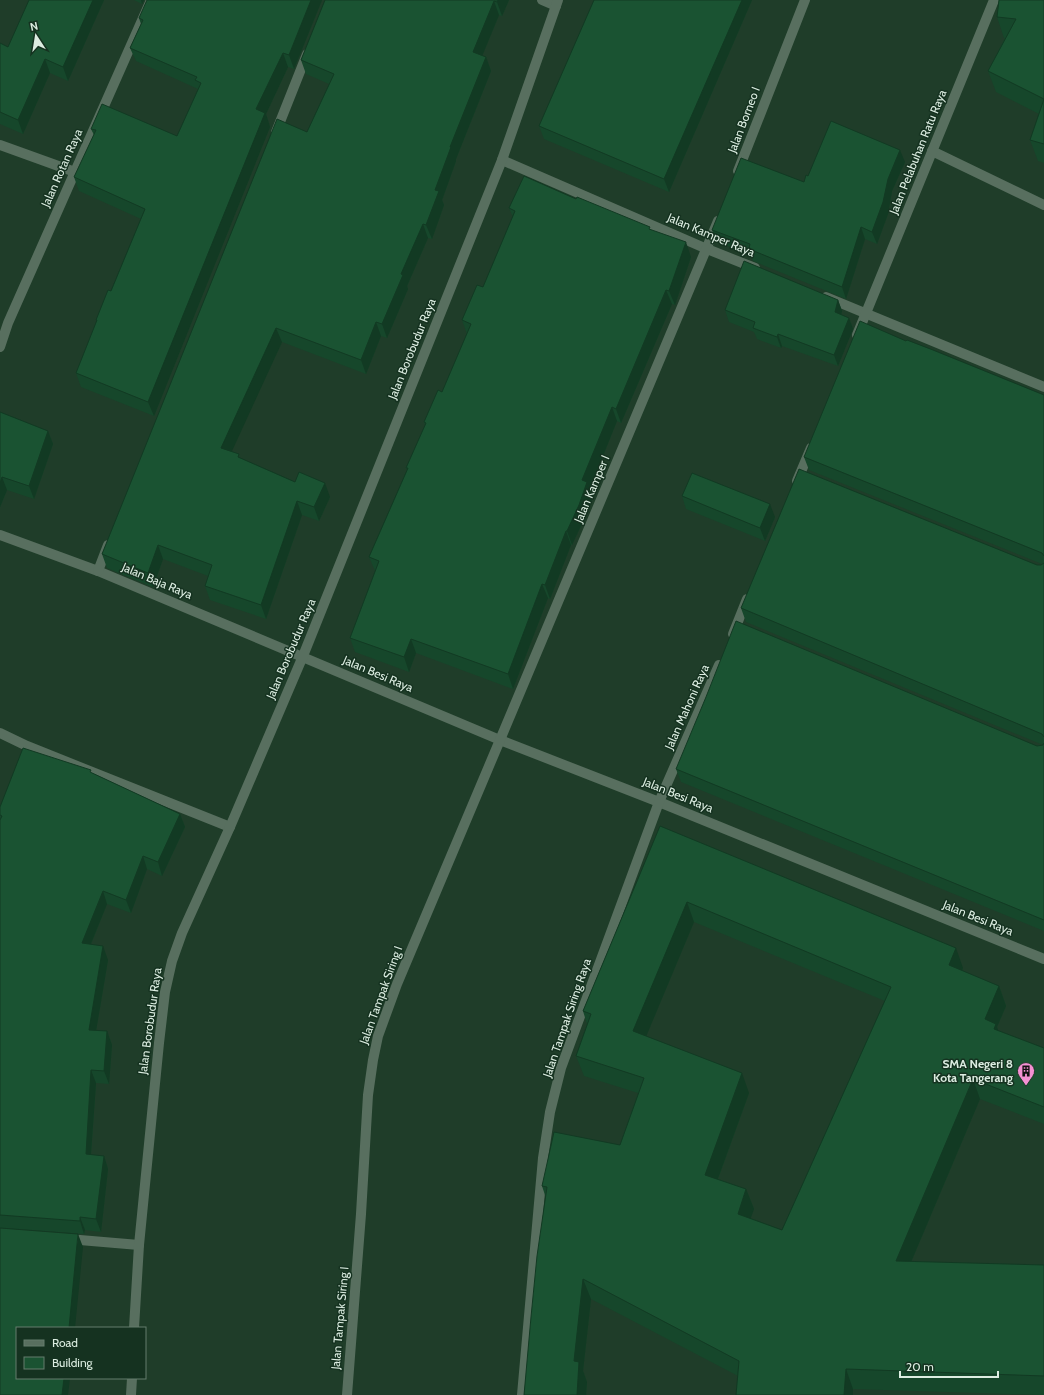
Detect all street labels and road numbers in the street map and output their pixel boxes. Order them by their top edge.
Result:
street label: Jalan Borneo I [724,85,763,156]
street label: Jalan Pelabuhan Ratu Raya [885,87,950,217]
street label: Jalan Rotan Raya [37,126,86,210]
street label: Jalan Kamper Raya [664,209,757,260]
street label: Jalan Borobudur Raya [384,296,439,402]
street label: Jalan Kamper I [570,453,613,526]
street label: Jalan Baja Raya [119,559,195,602]
street label: Jalan Borobudur Raya [262,596,319,702]
street label: Jalan Besi Raya [340,652,416,695]
street label: Jalan Mahoni Raya [661,662,712,753]
street label: Jalan Besi Raya [640,773,716,816]
street label: Jalan Besi Raya [940,896,1016,939]
street label: Jalan Tampak Siring I [355,944,405,1047]
street label: Jalan Tampak Siring Raya [539,956,594,1080]
street label: Jalan Borobudur Raya [134,966,164,1076]
street label: Jalan Tampak Siring I [327,1266,351,1371]

